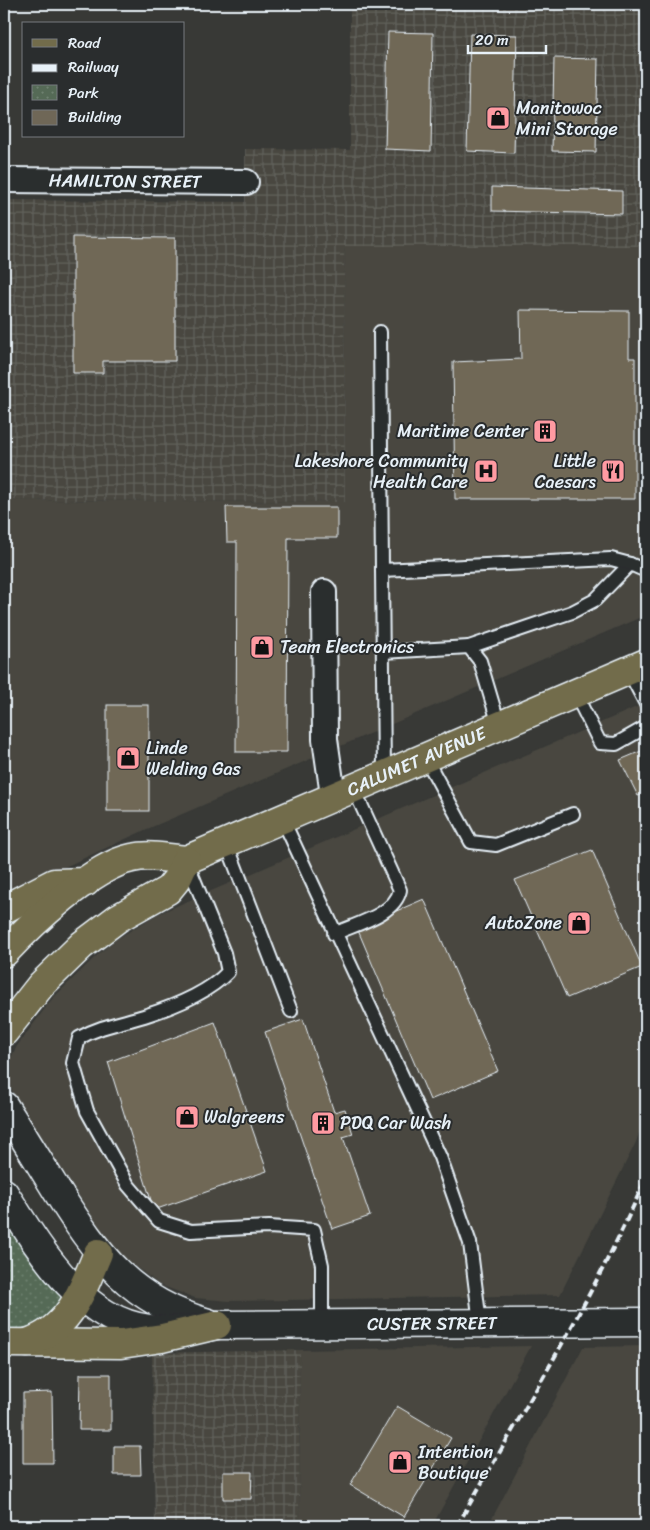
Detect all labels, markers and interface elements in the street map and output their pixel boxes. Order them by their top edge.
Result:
legend [22,22,185,138]
scale bar [468,22,545,54]
text: 20 m [475,27,509,53]
text: Road [68,30,101,56]
text: Railway [68,54,119,80]
text: Park [68,80,99,106]
place label: Manitowoc Mini Storage [516,92,618,145]
text: Building [68,104,122,130]
shop icon: Manitowoc Mini Storage [485,105,511,131]
street label: HAMILTON STREET [49,164,202,198]
place label: Maritime Center [397,415,530,447]
building icon: Maritime Center [532,418,558,444]
place label: Lakeshore Community Health Care [294,445,469,498]
place label: Little Caesars [534,445,597,498]
hospital icon: Lakeshore Community Health Care [473,458,499,484]
restaurant icon: Little Caesars [600,458,626,484]
place label: Team Electronics [280,631,415,663]
shop icon: Team Electronics [249,634,275,660]
street label: CALUMET AVENUE [342,717,492,805]
place label: Linde Welding Gas [146,732,242,785]
shop icon: Linde Welding Gas [115,745,141,771]
place label: AutoZone [484,907,562,939]
shop icon: AutoZone [566,910,592,936]
place label: Walgreens [204,1101,285,1133]
shop icon: Walgreens [174,1104,200,1130]
place label: PDQ Car Wash [340,1107,451,1139]
building icon: PDQ Car Wash [310,1110,336,1136]
street label: CUSTER STREET [367,1307,498,1340]
place label: Intention Boutique [417,1436,493,1489]
shop icon: Intention Boutique [387,1449,413,1475]

